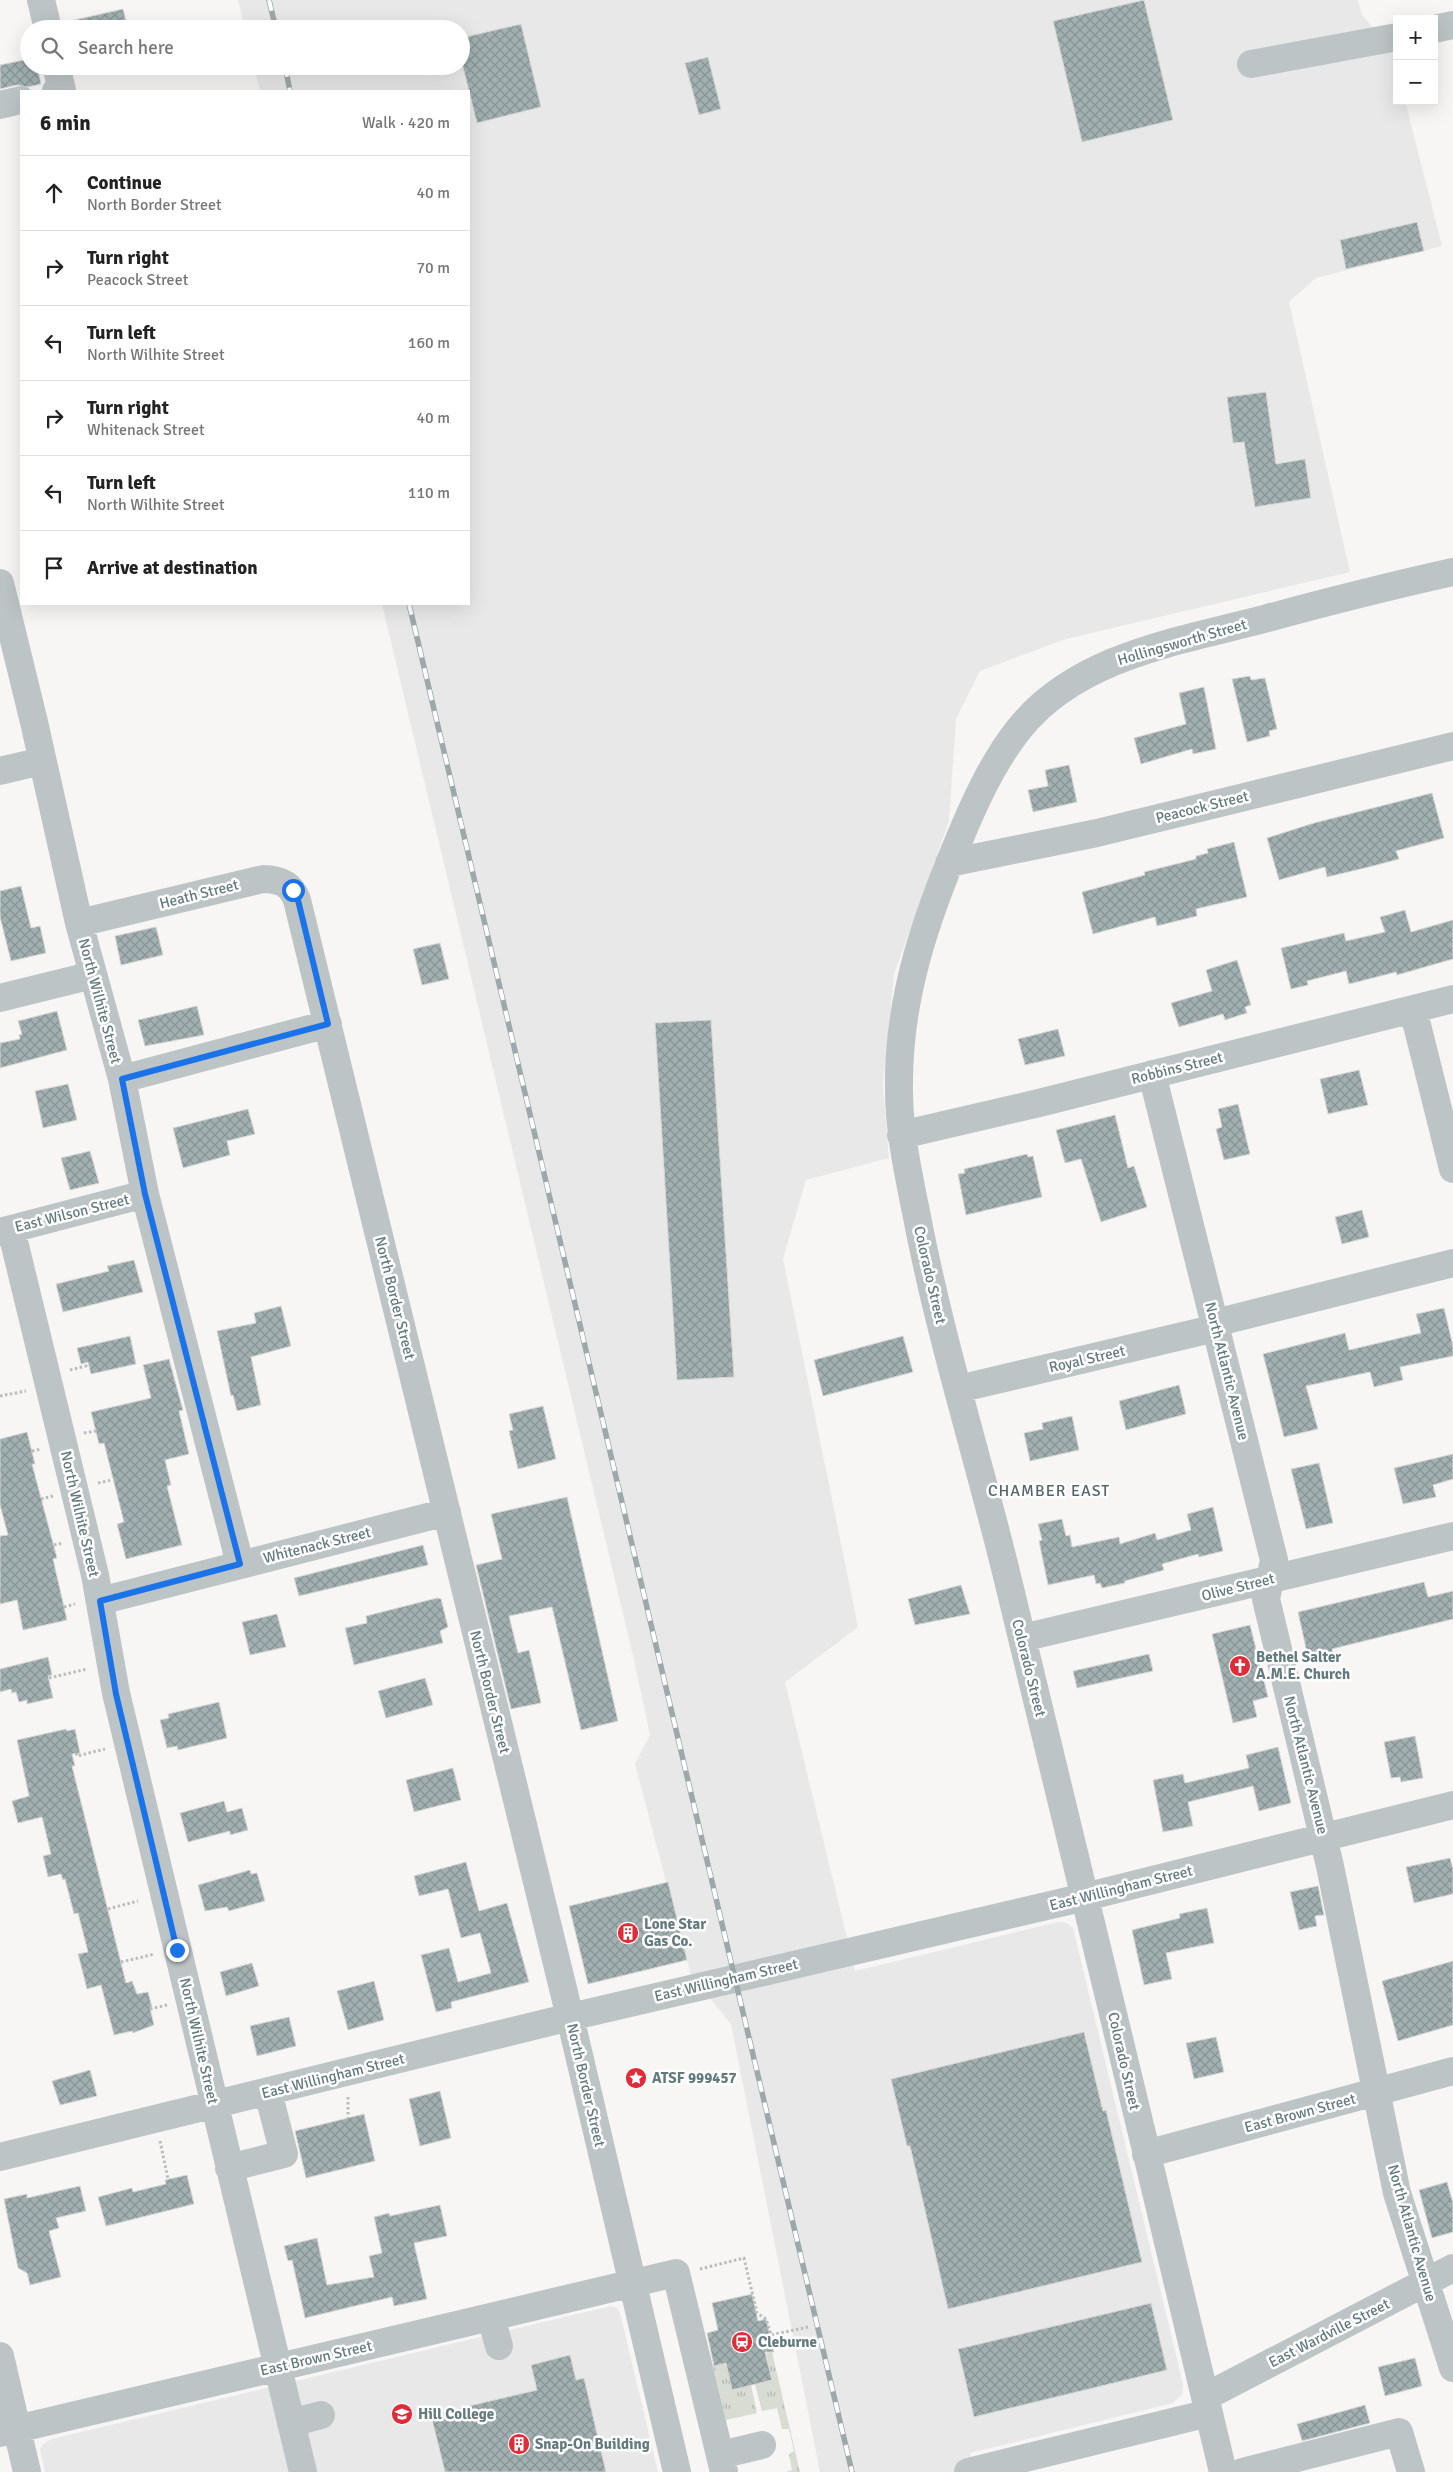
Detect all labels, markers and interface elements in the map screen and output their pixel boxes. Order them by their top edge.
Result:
map controls [1393,15,1438,105]
button: + [1393,15,1438,60]
search box [20,20,470,75]
icon: search [38,34,66,62]
text: Search here [78,36,174,60]
button: − [1393,60,1438,105]
text: 6 min [40,110,91,136]
text: Walk · 420 m [362,113,450,133]
text: Continue [87,171,162,195]
icon: ahead [40,179,68,207]
text: 40 m [416,183,450,203]
text: North Border Street [87,195,222,215]
text: Turn right [87,246,169,270]
icon: right [40,254,68,282]
text: 70 m [416,258,450,278]
text: Peacock Street [87,270,188,290]
text: Turn left [87,321,156,345]
icon: left [40,329,68,357]
text: 160 m [408,333,450,353]
text: North Wilhite Street [87,345,225,365]
text: Turn right [87,396,169,420]
icon: right [40,404,68,432]
text: 40 m [416,408,450,428]
text: Whitenack Street [87,420,205,440]
text: Turn left [87,471,156,495]
icon: left [40,479,68,507]
text: 110 m [408,483,450,503]
text: North Wilhite Street [87,495,225,515]
icon: arrive [40,554,68,582]
text: Arrive at destination [87,556,258,580]
street label: Hollingsworth Street [1115,615,1249,669]
street label: Peacock Street [1154,787,1250,827]
street label: Heath Street [158,875,240,913]
route start [282,879,305,902]
street label: North Wilhite Street [75,936,125,1066]
street label: Robbins Street [1129,1048,1225,1088]
street label: East Wilson Street [13,1190,131,1236]
street label: Colorado Street [910,1224,950,1326]
street label: North Border Street [371,1235,419,1361]
street label: North Atlantic Avenue [1201,1300,1253,1442]
street label: Royal Street [1047,1342,1127,1376]
street label: North Wilhite Street [57,1449,103,1579]
district label: CHAMBER EAST [988,1481,1110,1501]
street label: Whitenack Street [261,1523,373,1567]
street label: Olive Street [1200,1569,1276,1605]
street label: Colorado Street [1008,1617,1050,1719]
street label: North Border Street [466,1629,514,1755]
place label: Bethel Salter A.M.E. Church [1256,1648,1350,1683]
church icon: Bethel Salter A.M.E. Church [1228,1654,1252,1678]
street label: North Atlantic Avenue [1280,1694,1332,1836]
street label: East Willingham Street [1048,1862,1194,1914]
place label: Lone Star Gas Co. [644,1915,706,1950]
building icon: Lone Star Gas Co. [616,1921,640,1945]
route end [166,1939,189,1962]
street label: East Willingham Street [652,1955,800,2005]
street label: North Wilhite Street [176,1976,222,2106]
street label: Colorado Street [1104,2010,1144,2112]
street label: North Border Street [563,2022,609,2148]
street label: East Willingham Street [260,2050,406,2102]
place icon: ATSF 999457 [624,2066,648,2090]
place label: ATSF 999457 [652,2069,737,2087]
street label: East Brown Street [1242,2090,1358,2136]
street label: North Atlantic Avenue [1384,2162,1440,2304]
street label: East Wardville Street [1266,2295,1392,2371]
station icon: Cleburne [730,2330,754,2354]
place label: Cleburne [758,2333,817,2351]
street label: East Brown Street [258,2336,374,2380]
school or university icon: Hill College [390,2402,414,2426]
place label: Hill College [418,2405,494,2423]
building icon: Snap-On Building [507,2432,531,2456]
place label: Snap-On Building [535,2435,650,2453]

